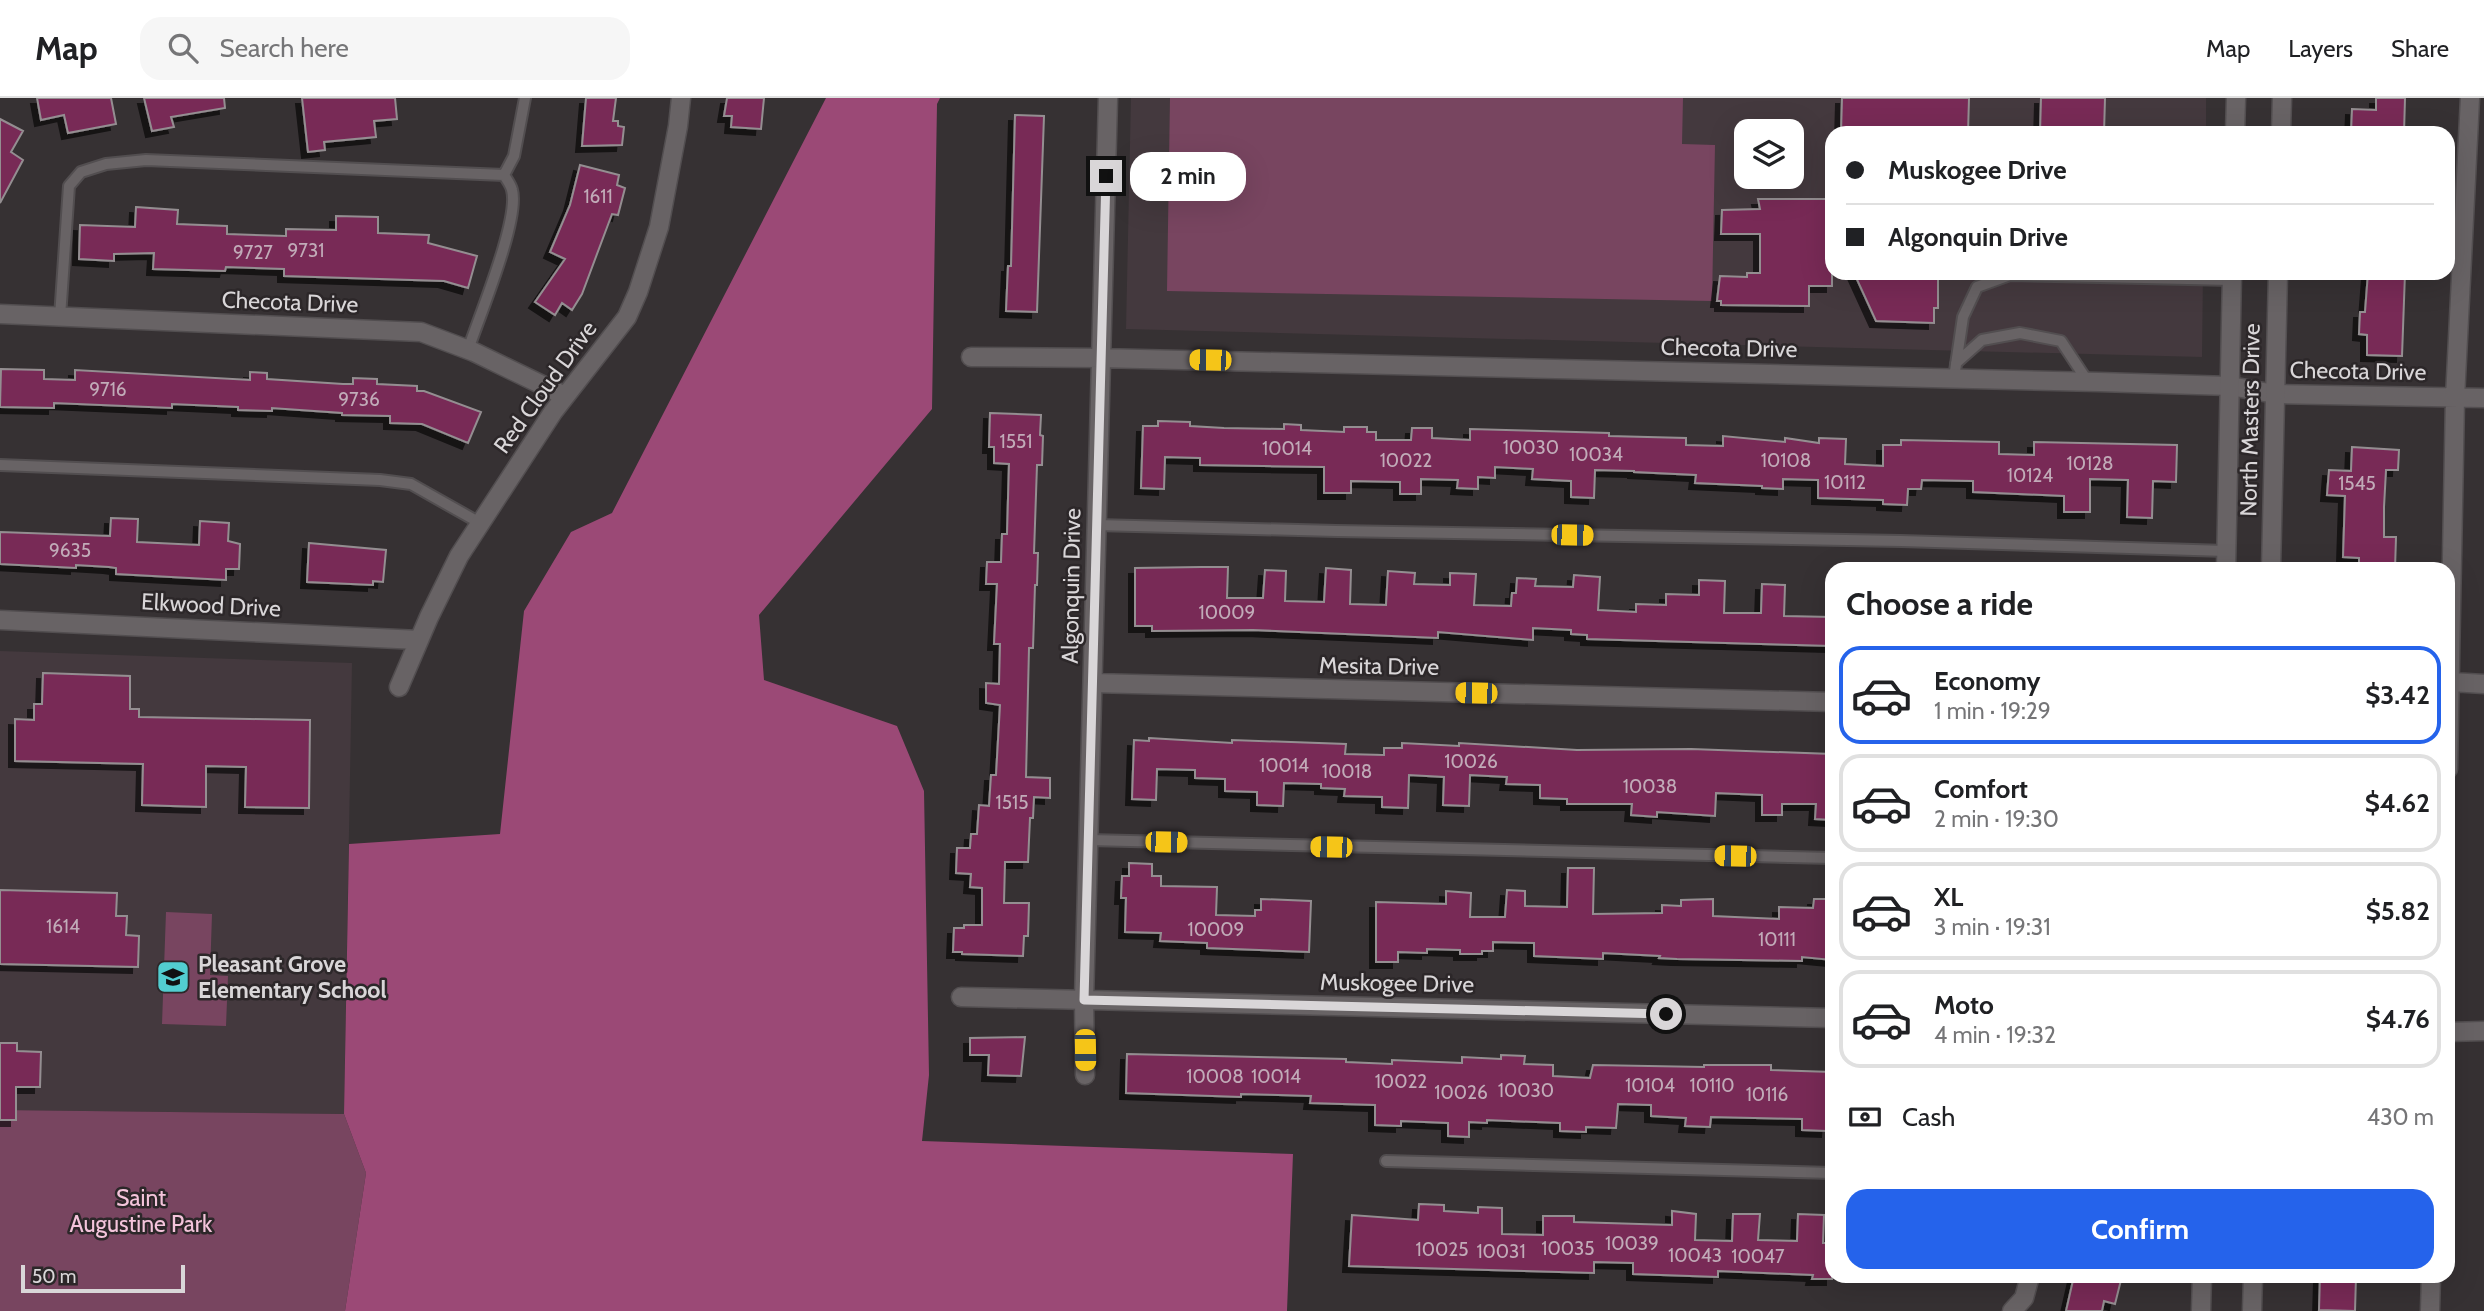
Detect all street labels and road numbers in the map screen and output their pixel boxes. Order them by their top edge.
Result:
street label: Checota Drive [221,286,359,318]
street label: Red Cloud Drive [488,315,603,459]
street label: North Masters Drive [2234,323,2266,517]
street label: Checota Drive [1660,333,1798,363]
street label: Checota Drive [2289,356,2427,386]
street label: Algonquin Drive [1056,508,1086,664]
street label: Elkwood Drive [140,587,282,623]
street label: Mesita Drive [1319,651,1440,681]
street label: Muskogee Drive [1320,968,1475,998]

